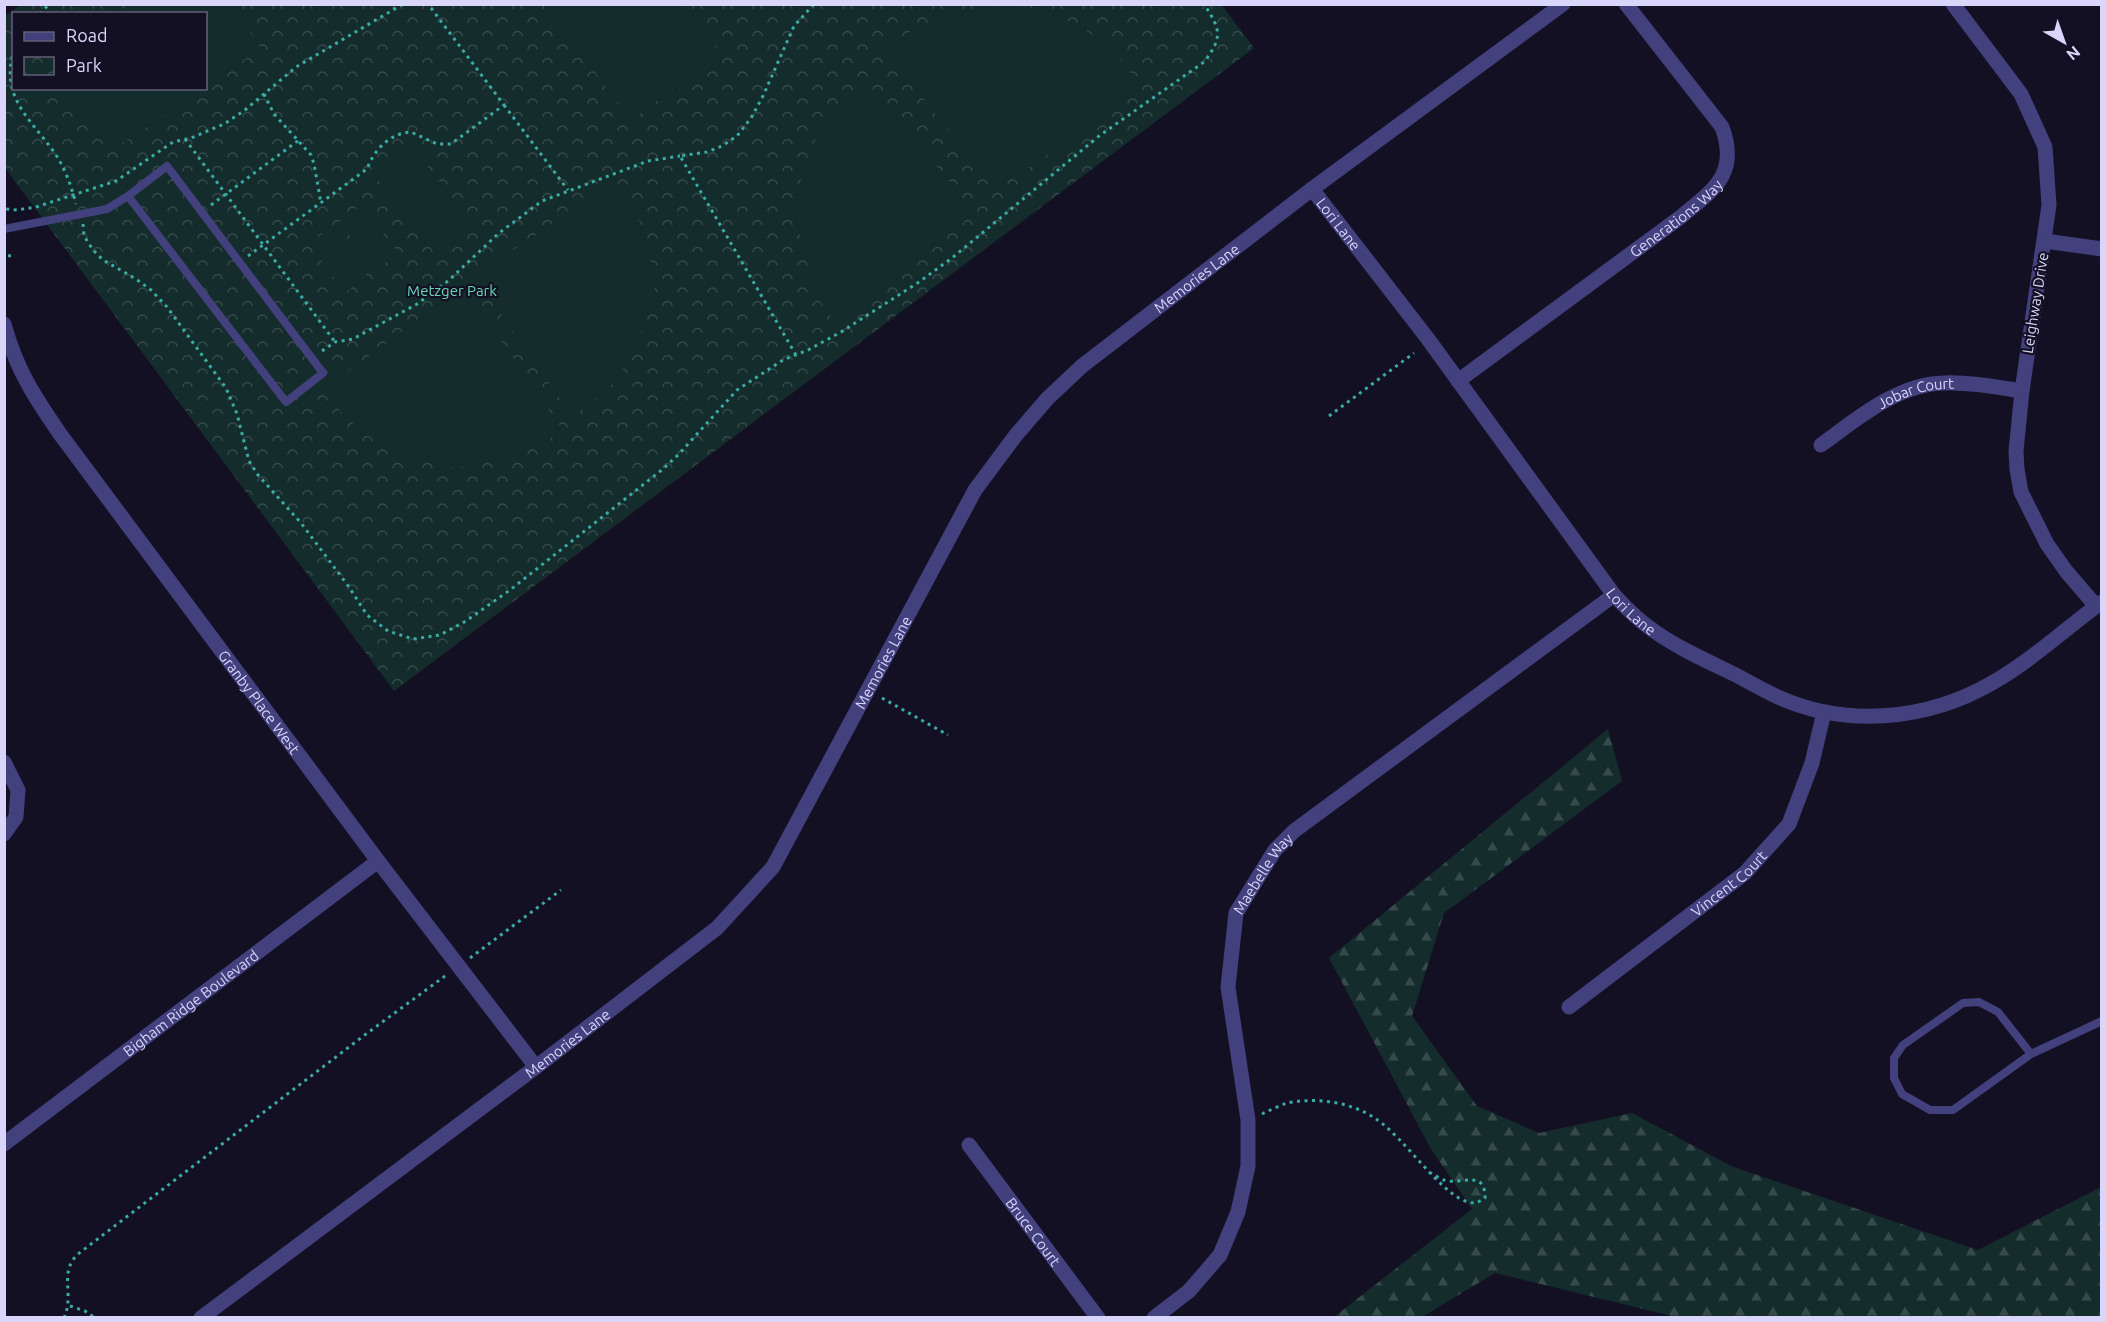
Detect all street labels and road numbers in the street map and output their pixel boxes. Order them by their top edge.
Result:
street label: Generations Way [1626,176,1726,260]
street label: Lori Lane [1313,194,1364,253]
street label: Memories Lane [1151,240,1242,316]
street label: Leighway Drive [2019,251,2051,355]
street label: Jobar Court [1874,374,1954,412]
street label: Lori Lane [1603,585,1659,638]
street label: Memories Lane [851,613,915,712]
street label: Granby Place West [215,647,304,757]
street label: Maebelle Way [1229,829,1296,917]
street label: Vincent Court [1687,847,1770,920]
street label: Bigham Ridge Boulevard [120,946,262,1059]
street label: Memories Lane [521,1005,613,1081]
street label: Bruce Court [1003,1194,1065,1269]

